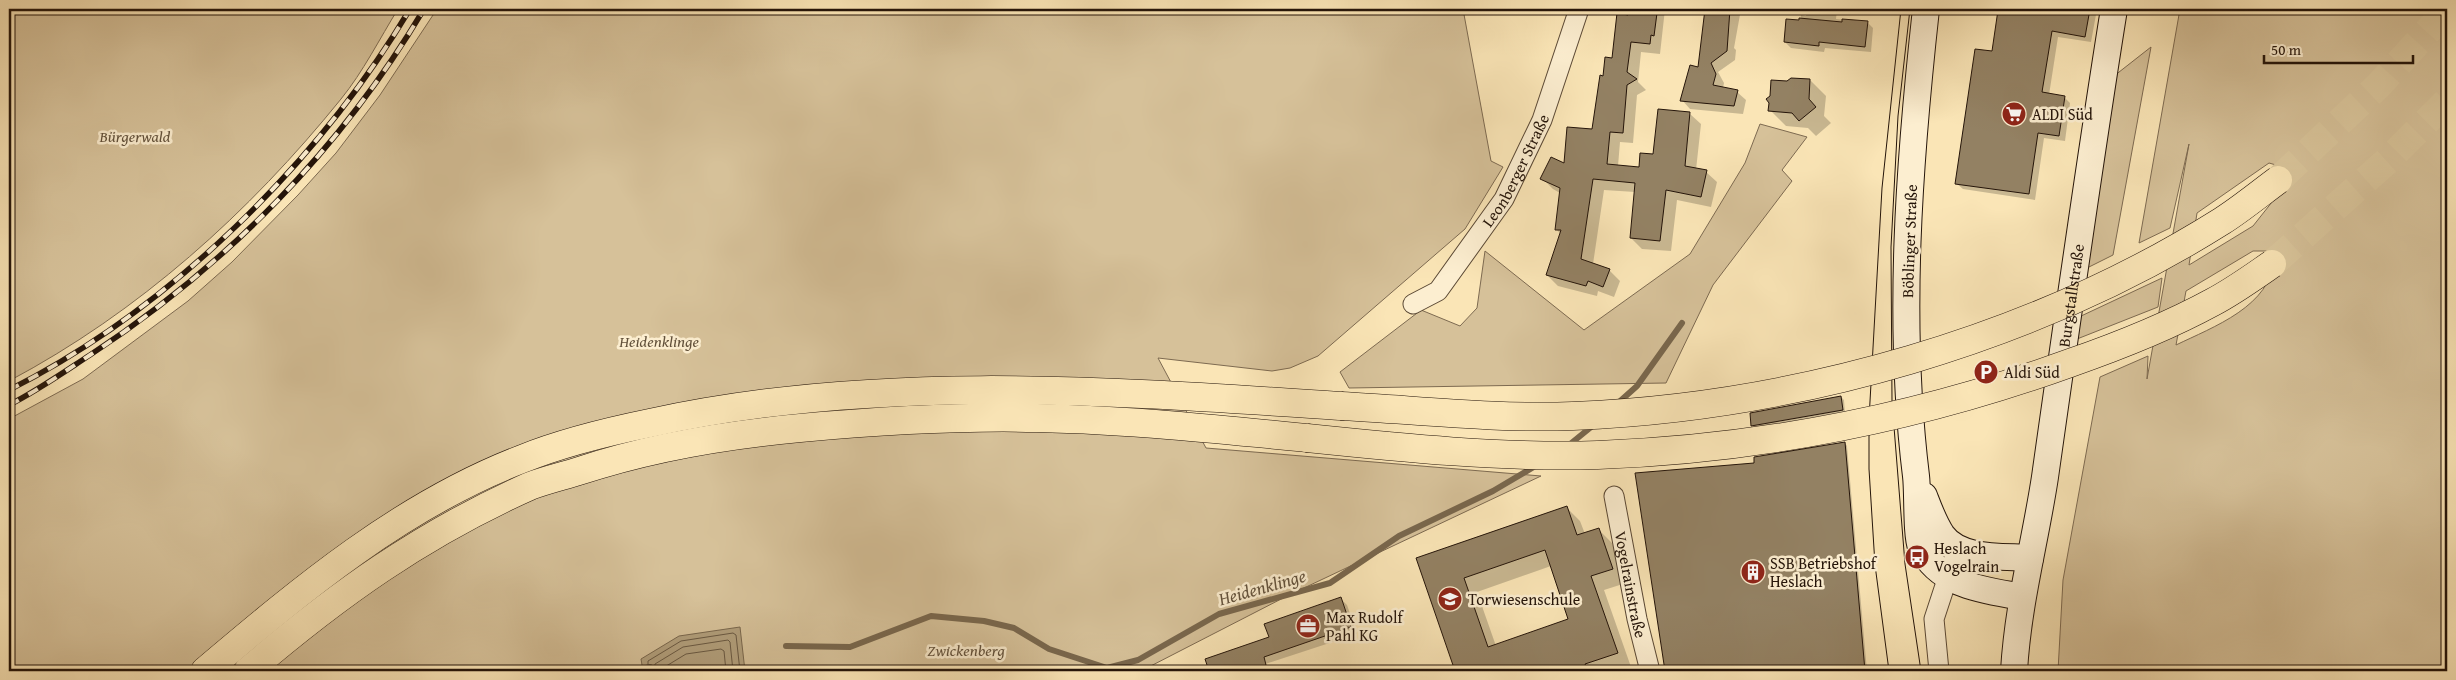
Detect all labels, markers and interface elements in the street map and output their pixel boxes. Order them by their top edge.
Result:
scale bar [2264,32,2412,64]
text: 50 m [2271,39,2302,60]
supermarket icon: ALDI Süd [2001,101,2027,127]
place label: ALDI Süd [2032,102,2093,126]
street label: Leonberger Straße [1476,111,1555,232]
park label: Bürgerwald [99,124,171,148]
street label: Böblinger Straße [1895,184,1923,298]
street label: Burgstallstraße [2052,242,2090,348]
park label: Heidenklinge [618,329,699,353]
parking icon: Aldi Süd [1973,359,1999,385]
place label: Aldi Süd [2004,360,2060,384]
street label: Vogelrainstraße [1609,529,1653,640]
place label: Heslach Vogelrain [1934,536,1999,578]
bus stop icon: Heslach Vogelrain [1904,544,1930,570]
place label: SSB Betriebshof Heslach [1770,551,1878,593]
building icon: SSB Betriebshof Heslach [1740,559,1766,585]
water label: Heidenklinge [1214,562,1309,613]
school or university icon: Torwiesenschule [1437,586,1463,612]
place label: Torwiesenschule [1468,587,1580,611]
place label: Max Rudolf Pahl KG [1326,605,1404,647]
office icon: Max Rudolf Pahl KG [1295,613,1321,639]
park label: Zwickenberg [927,638,1005,662]

